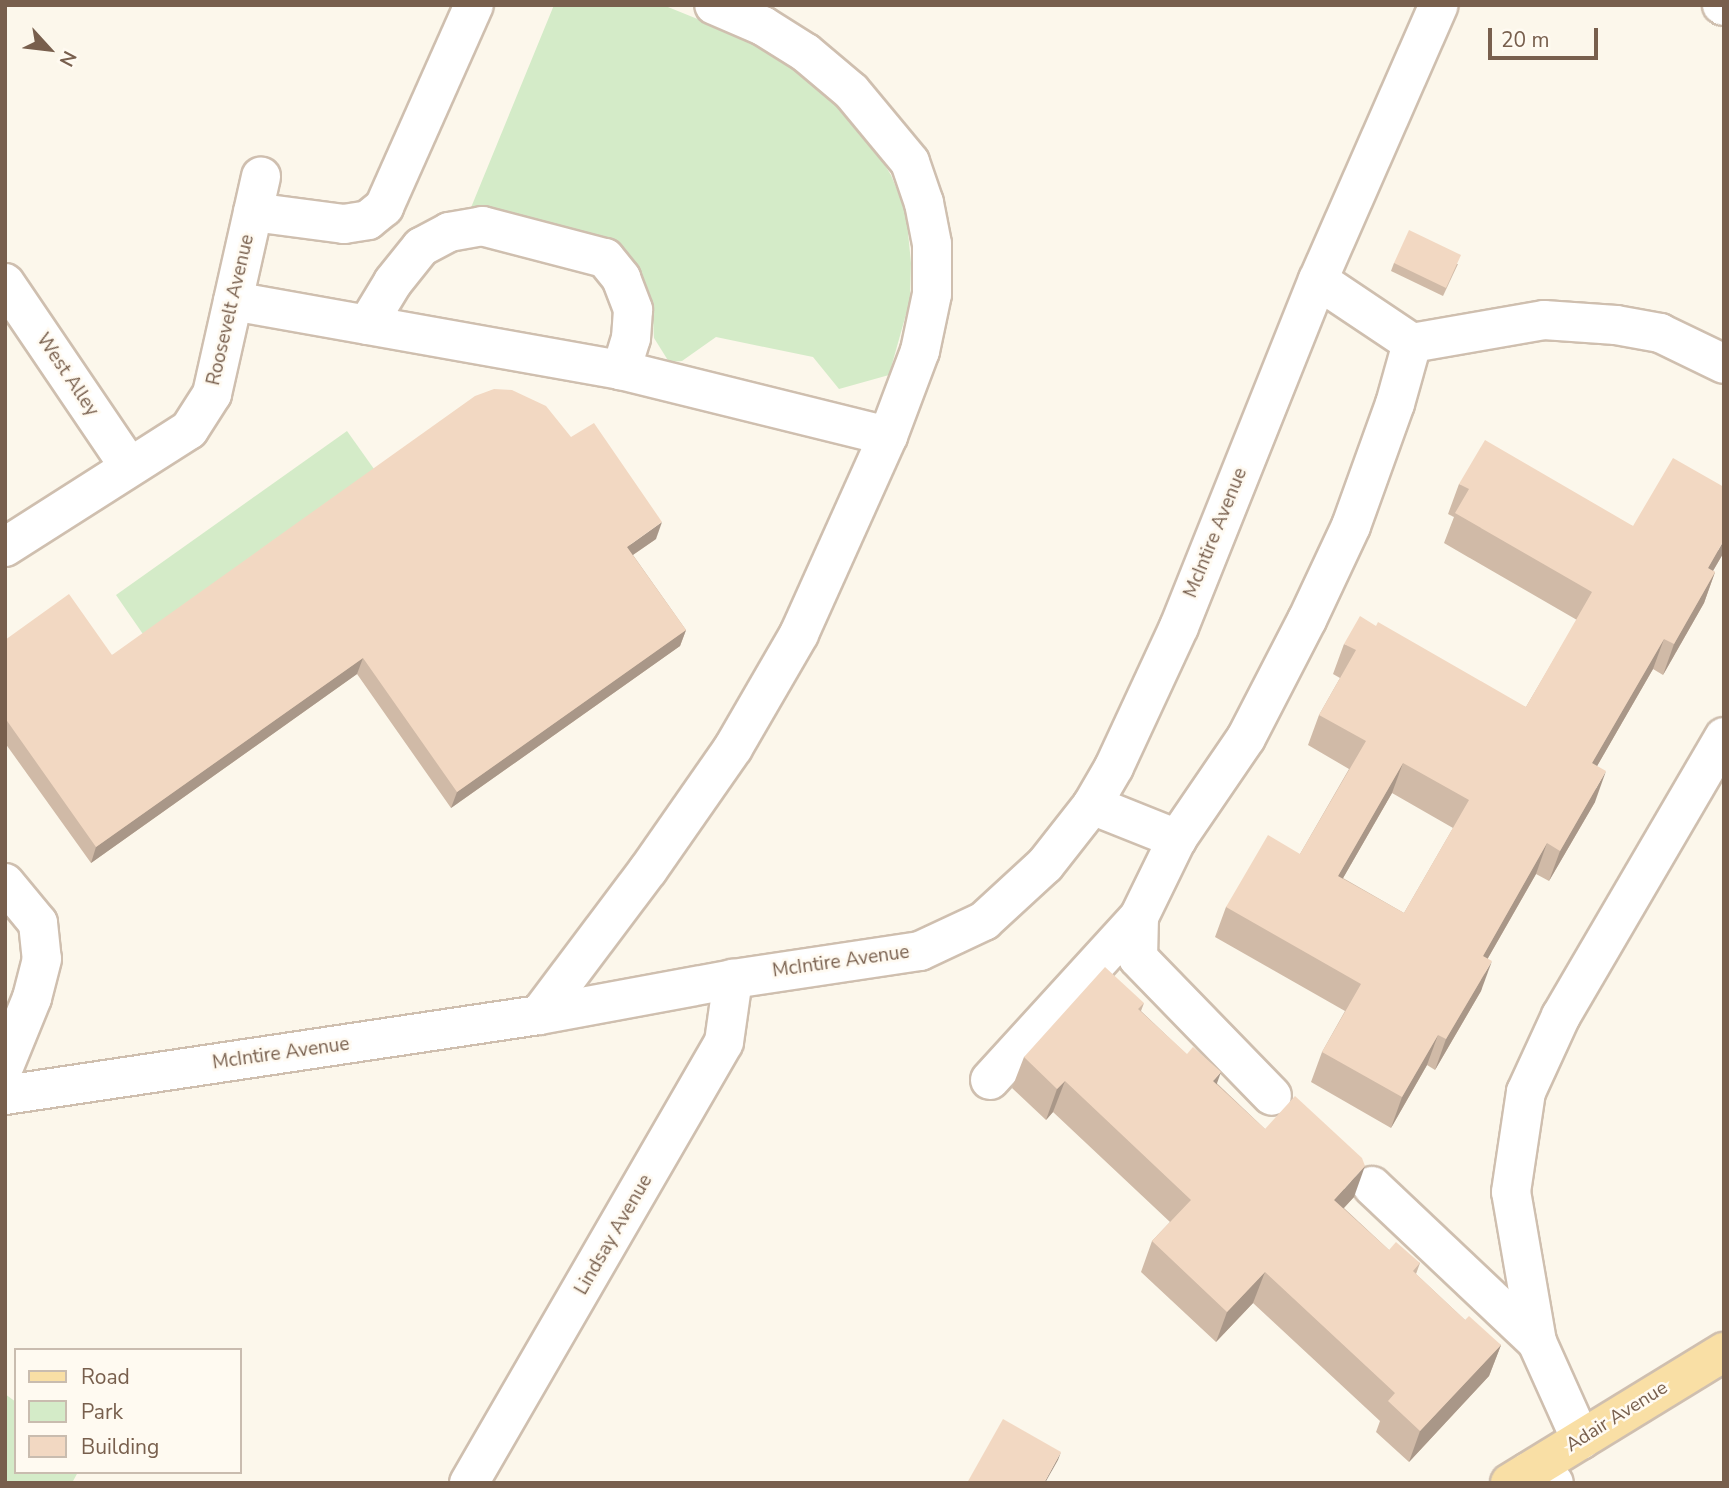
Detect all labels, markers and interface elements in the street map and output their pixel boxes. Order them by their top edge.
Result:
north arrow [14,14,84,84]
scale bar [1491,14,1601,58]
text: 20 m [1501,26,1550,54]
text: N [53,46,83,71]
street label: Roosevelt Avenue [203,232,259,388]
street label: West Alley [31,329,103,421]
street label: McIntire Avenue [1180,465,1252,601]
street label: McIntire Avenue [771,941,911,983]
street label: McIntire Avenue [211,1033,351,1075]
street label: Lindsay Avenue [570,1171,658,1299]
legend [14,1348,242,1474]
text: Road [81,1363,130,1391]
street label: Adair Avenue [1562,1377,1672,1457]
text: Park [81,1398,123,1426]
text: Building [81,1433,159,1461]

